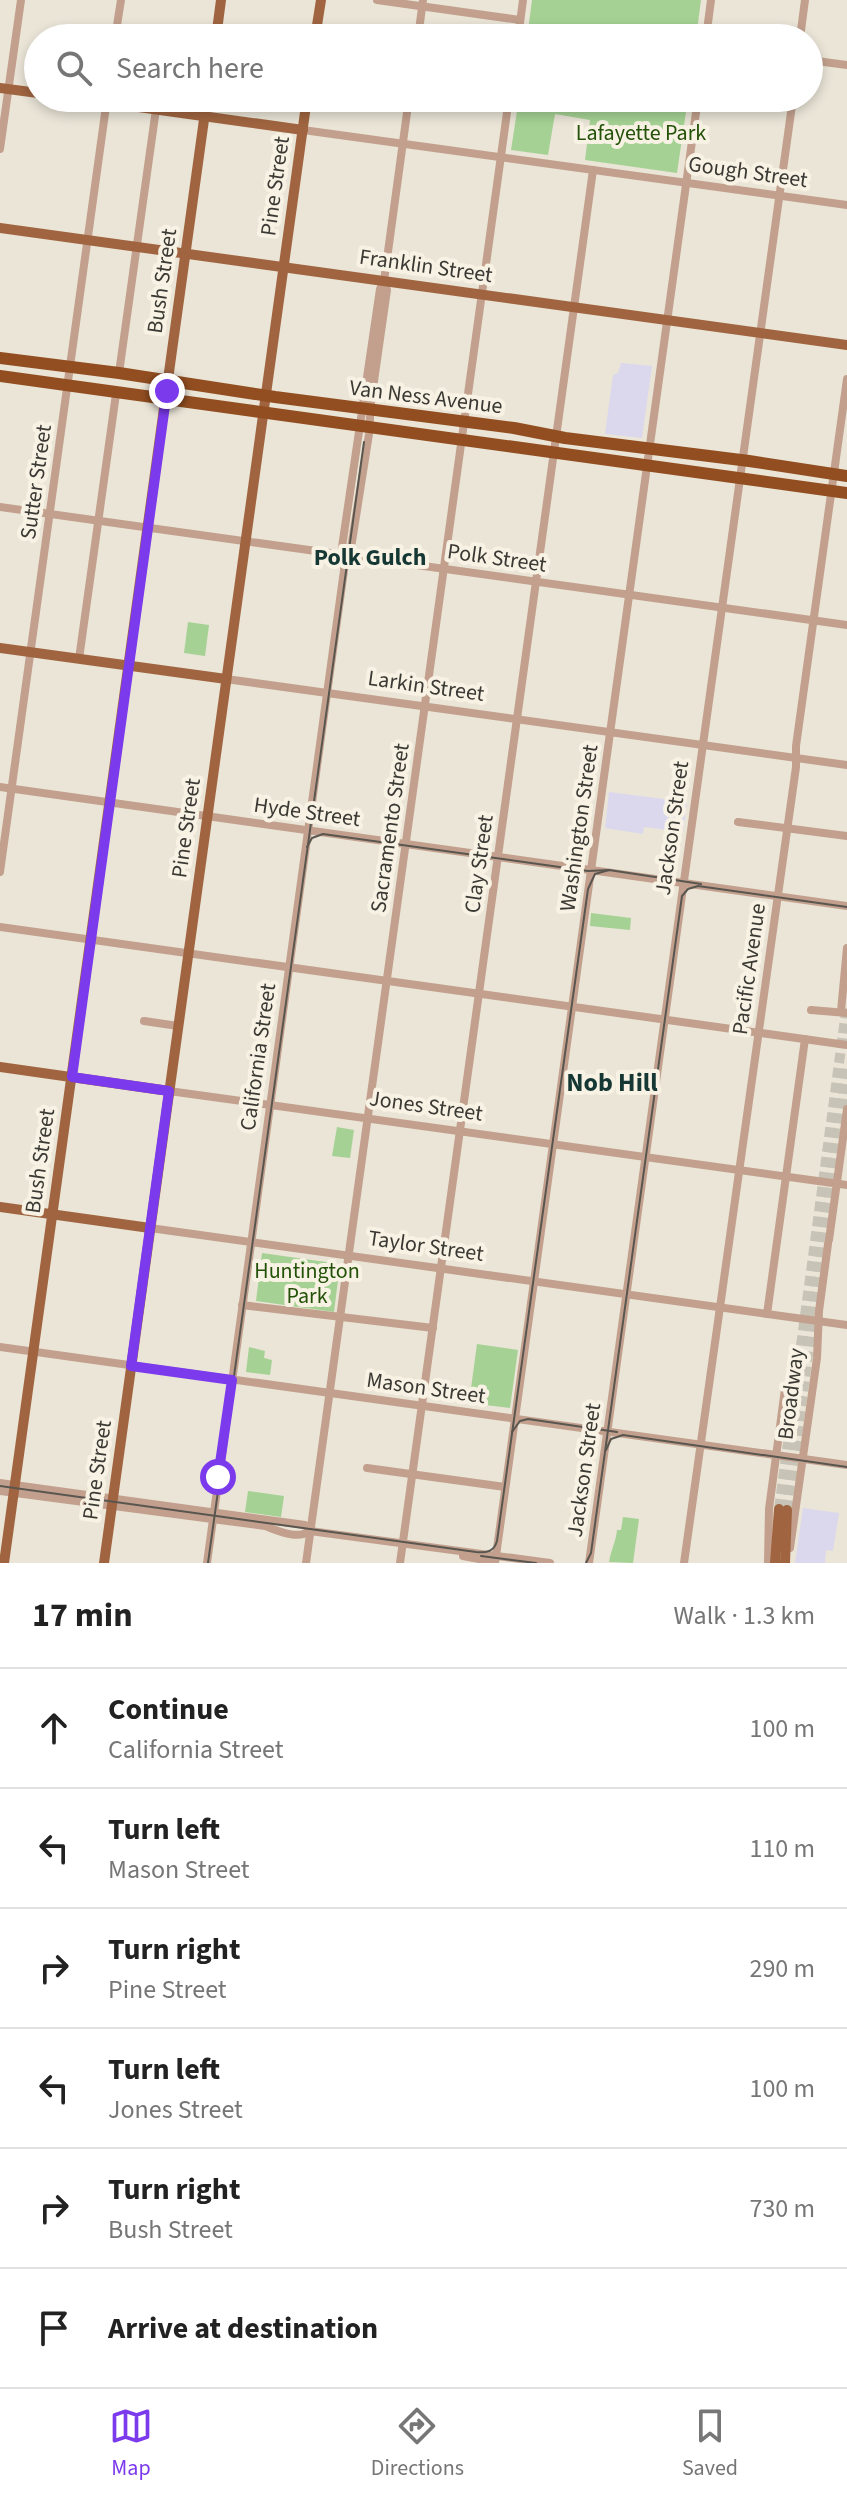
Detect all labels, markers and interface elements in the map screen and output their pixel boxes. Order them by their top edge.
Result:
search box [24,24,823,112]
icon: search [52,46,96,90]
text: Search here [116,47,264,90]
park label: Lafayette Park [576,117,706,149]
street label: Pine Street [252,134,298,238]
street label: Gough Street [686,148,810,196]
street label: Bush Street [139,226,185,336]
street label: Franklin Street [357,241,495,291]
street label: Van Ness Avenue [348,372,505,422]
route end [149,373,185,409]
street label: Sutter Street [12,422,60,542]
street label: Polk Street [445,535,549,581]
district label: Polk Gulch [314,540,426,575]
street label: Larkin Street [366,662,487,710]
street label: Sacramento Street [362,741,418,915]
street label: Washington Street [551,742,607,914]
street label: Jackson Street [647,758,697,897]
street label: Pine Street [163,776,209,880]
street label: Hyde Street [252,789,363,835]
street label: Clay Street [456,812,502,915]
street label: Pacific Avenue [724,901,774,1037]
street label: California Street [232,981,284,1133]
district label: Nob Hill [566,1064,658,1101]
street label: Jones Street [367,1082,485,1130]
street label: Bush Street [17,1106,63,1216]
street label: Taylor Street [366,1222,486,1270]
park label: Huntington Park [254,1255,360,1312]
street label: Broadway [769,1346,813,1442]
street label: Mason Street [364,1364,488,1412]
street label: Jackson Street [559,1400,609,1539]
street label: Pine Street [74,1418,120,1522]
route start [200,1459,236,1495]
text: 17 min [32,1591,133,1640]
text: Walk · 1.3 km [674,1597,815,1634]
text: Continue [108,1688,229,1731]
icon: ahead [32,1706,76,1750]
text: 100 m [749,1710,815,1747]
text: California Street [108,1731,283,1768]
text: Turn left [108,1808,220,1851]
icon: left [32,1826,76,1870]
text: 110 m [749,1830,815,1867]
text: Mason Street [108,1851,250,1888]
text: Turn right [108,1928,240,1971]
icon: right [32,1946,76,1990]
text: 290 m [749,1950,815,1987]
text: Pine Street [108,1971,227,2008]
text: Turn left [108,2048,220,2091]
icon: left [32,2066,76,2110]
text: 100 m [749,2070,815,2107]
text: Jones Street [108,2091,243,2128]
text: Turn right [108,2168,240,2211]
icon: right [32,2186,76,2230]
text: 730 m [749,2190,815,2227]
text: Bush Street [108,2211,233,2248]
icon: arrive [32,2306,76,2350]
text: Arrive at destination [108,2307,378,2350]
tab: Map [109,2404,153,2484]
tab: Directions [371,2404,464,2484]
tab: Saved [682,2404,738,2484]

